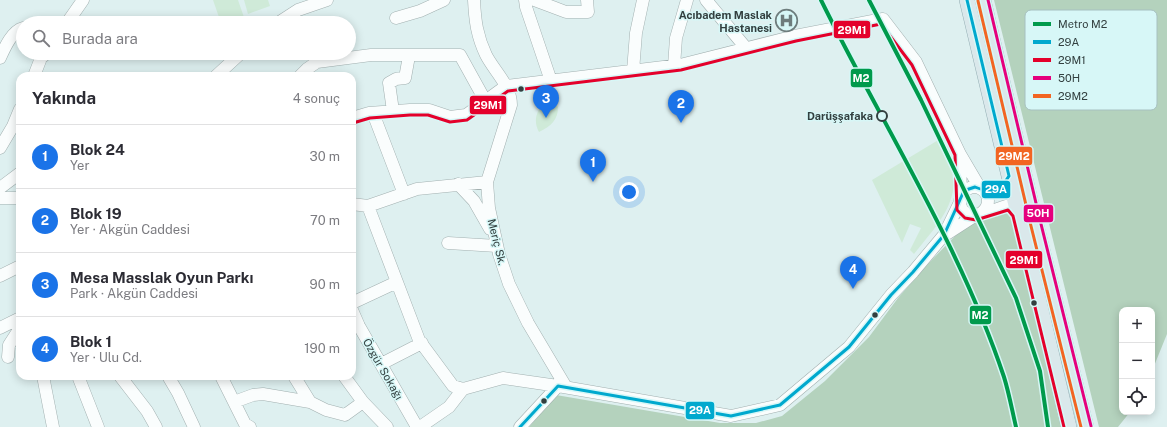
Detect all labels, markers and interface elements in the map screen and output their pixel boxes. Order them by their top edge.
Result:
hospital icon: Acıbadem Maslak Hastanesi [774,8,800,34]
place label: Acıbadem Maslak Hastanesi [679,9,773,34]
legend [1025,10,1157,110]
search box [16,16,356,60]
text: Metro M2 [1058,18,1108,30]
line badge: 29M1 [833,20,871,39]
text: 29M1 [837,24,867,36]
icon: search [30,27,52,49]
text: Burada ara [62,30,138,47]
text: 29A [1058,36,1079,48]
text: 29M1 [1058,54,1086,66]
line badge: M2 [850,68,873,88]
text: M2 [852,72,870,84]
text: 50H [1058,72,1080,84]
unlabelled marker [516,84,526,94]
pin: 3 [533,85,559,118]
text: Yakında [32,88,96,108]
pin: 2 [668,90,694,123]
text: 29M2 [1058,90,1088,102]
text: 4 sonuç [293,91,340,106]
line badge: 29M1 [469,95,507,115]
text: 29M1 [473,99,503,111]
place label: Darüşşafaka [807,110,873,123]
marker: Darüşşafaka [876,110,888,122]
text: Blok 24 [70,141,125,158]
line badge: 29M2 [995,146,1033,166]
text: 1 [42,149,48,164]
text: 30 m [310,149,340,164]
pin: 1 [580,149,606,182]
text: 29M2 [998,150,1030,162]
text: Yer [70,158,90,173]
line badge: 29A [981,180,1011,199]
your location [619,182,639,202]
text: 29A [985,183,1007,195]
line badge: 50H [1023,204,1054,223]
text: Blok 19 [70,205,122,222]
text: 50H [1027,207,1050,219]
text: 2 [41,213,49,228]
text: 70 m [310,213,340,228]
street label: Meriç Sk. [484,218,509,267]
text: Yer · Akgün Caddesi [70,222,190,237]
line badge: 29M1 [1005,250,1043,269]
text: 29M1 [1009,254,1039,266]
pin: 4 [840,256,866,289]
text: Mesa Masslak Oyun Parkı [70,269,253,286]
text: 3 [41,277,49,292]
text: 90 m [310,277,340,292]
text: Park · Akgün Caddesi [70,286,198,301]
unlabelled marker [1029,298,1039,308]
line badge: M2 [969,305,992,325]
map controls [1119,307,1155,415]
button: + [1119,307,1155,343]
text: M2 [971,309,989,321]
unlabelled marker [870,310,880,320]
text: Blok 1 [70,333,112,350]
street label: Özgür Sokağı [361,336,406,402]
text: 4 [41,341,49,356]
text: 190 m [304,341,340,356]
button: − [1119,343,1155,379]
text: Yer · Ulu Cd. [70,350,142,365]
button: locate [1119,379,1155,415]
unlabelled marker [539,396,549,406]
line badge: 29A [685,401,715,420]
text: 29A [689,404,711,416]

